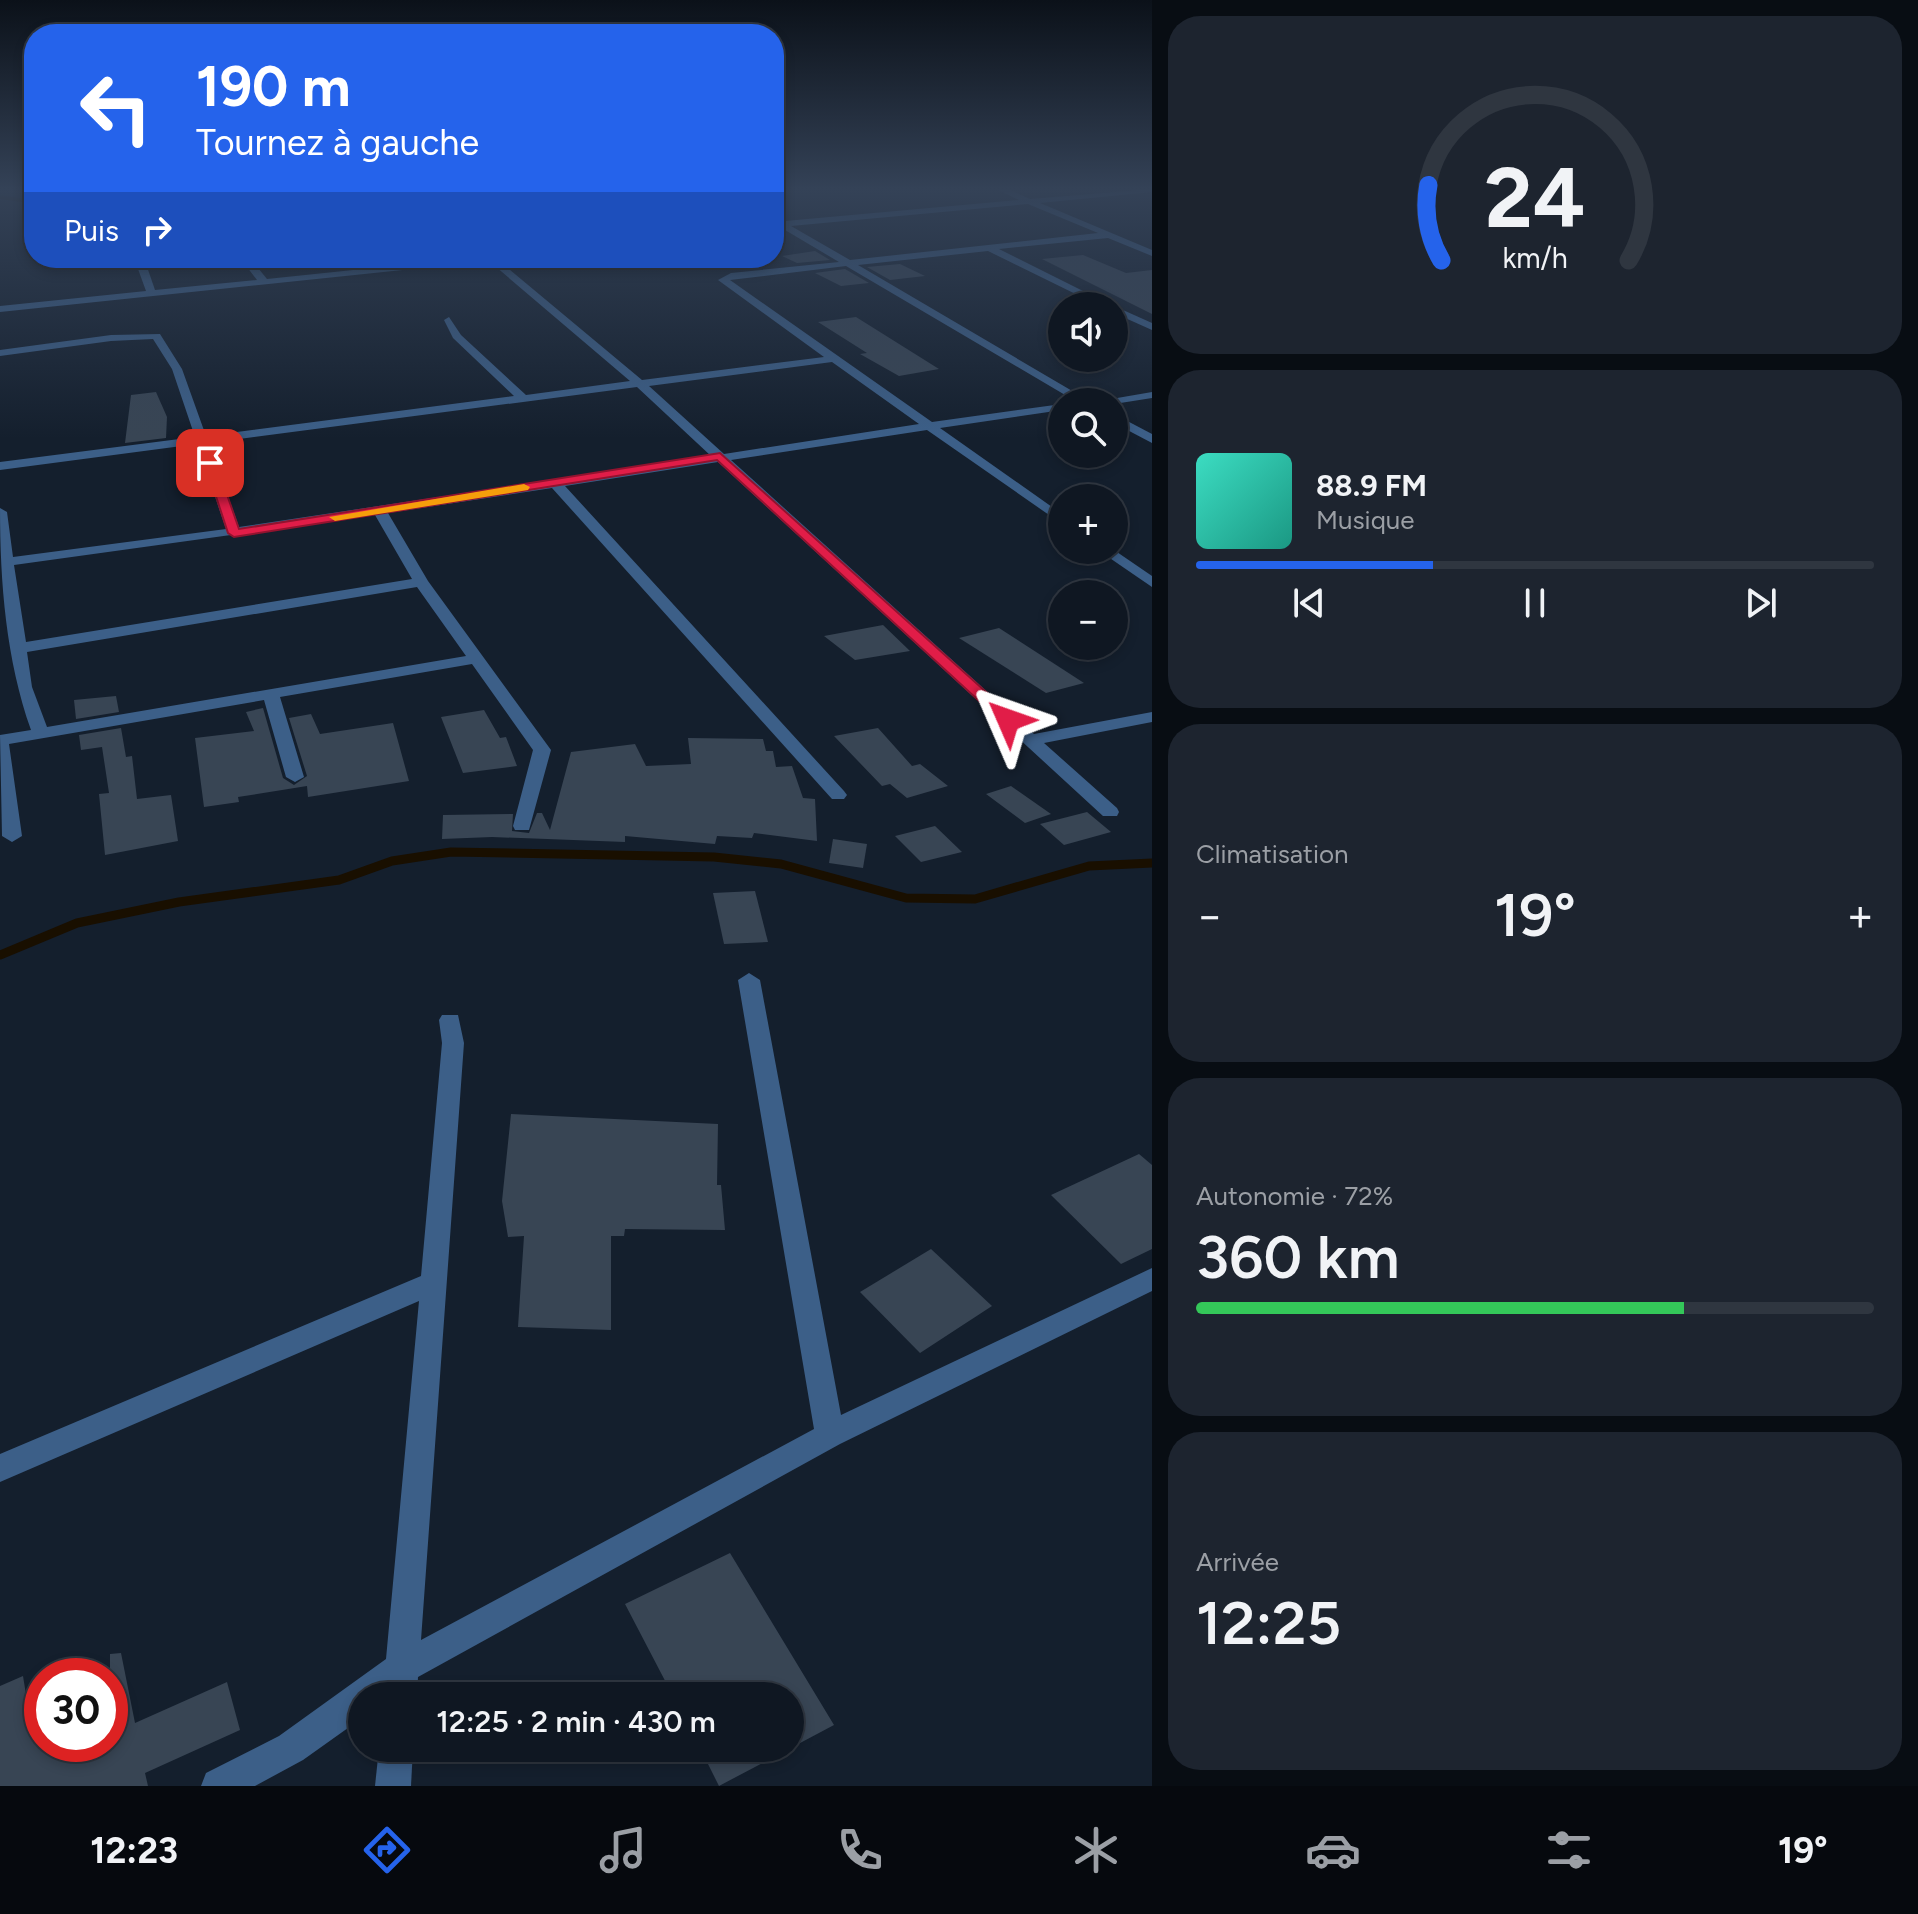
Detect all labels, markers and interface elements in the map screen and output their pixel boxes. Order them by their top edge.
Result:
text: 190 m [196,53,351,120]
icon: left [64,56,168,160]
text: Tournez à gauche [196,121,479,164]
text: 24 [1485,148,1585,248]
icon: right [135,208,179,252]
text: Puis [64,212,119,249]
text: km/h [1502,241,1568,275]
map controls [1048,292,1128,660]
button: sound [1048,292,1128,372]
button: search [1048,388,1128,468]
pin [176,429,244,497]
icon: arrive [188,441,232,485]
text: 88.9 FM [1316,467,1427,504]
button: + [1048,484,1128,564]
text: Musique [1316,504,1414,536]
button: − [1048,580,1128,660]
icon: previous [1287,581,1331,625]
icon: pause [1513,581,1557,625]
icon: next [1739,581,1783,625]
position arrow [966,678,1050,762]
text: Climatisation [1196,838,1349,870]
text: 19° [1494,879,1576,951]
text: − [1196,889,1223,942]
text: + [1847,889,1874,942]
text: Autonomie · 72% [1196,1180,1393,1212]
text: 360 km [1196,1221,1400,1293]
text: Arrivée [1196,1546,1279,1578]
text: 12:25 [1196,1587,1341,1659]
speed limit sign: 30 [24,1658,128,1762]
text: 12:25 · 2 min · 430 m [436,1703,716,1740]
icon: directions [359,1822,415,1878]
icon: music [595,1822,651,1878]
icon: phone [832,1822,888,1878]
icon: climate [1068,1822,1124,1878]
icon: car [1305,1822,1361,1878]
icon: filters [1541,1822,1597,1878]
text: 12:23 [90,1829,178,1872]
text: 19° [1778,1829,1828,1872]

